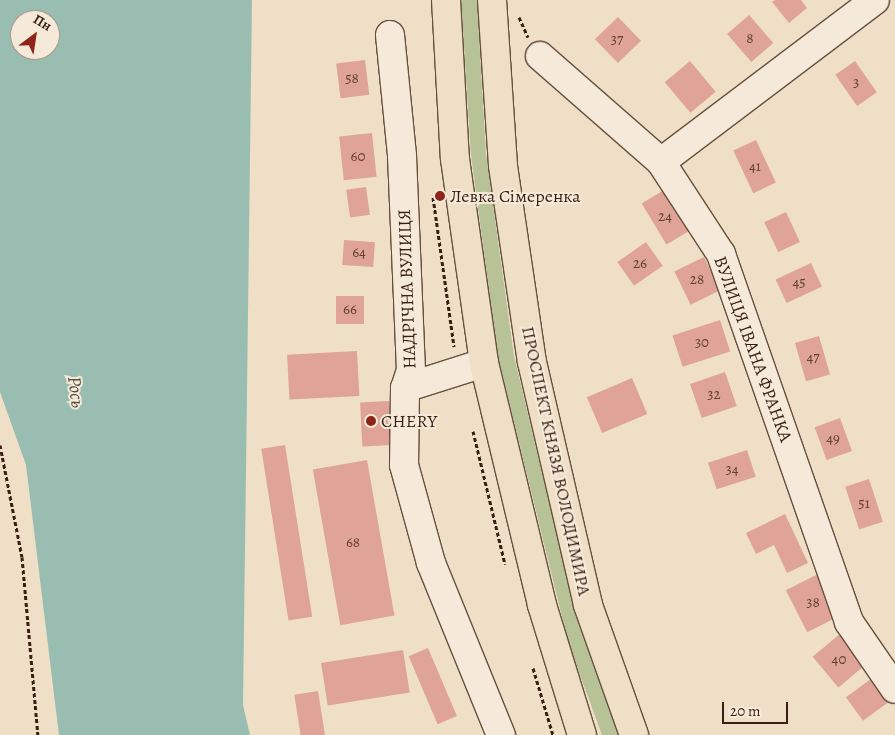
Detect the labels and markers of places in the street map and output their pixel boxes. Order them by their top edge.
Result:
place label: Левка Сімеренка [450,185,581,207]
marker: Левка Сімеренка [434,190,446,202]
place label: CHERY [381,410,437,432]
marker: CHERY [365,415,377,427]

